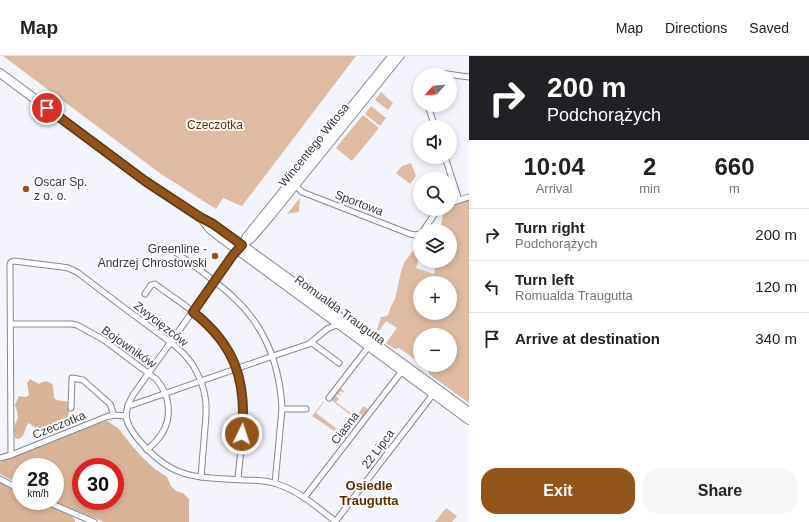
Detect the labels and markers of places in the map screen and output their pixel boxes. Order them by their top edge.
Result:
pin [30,91,64,125]
place label: Oscar Sp. z o. o. [34,175,87,203]
marker: Oscar Sp. z o. o. [21,184,31,194]
place label: Greenline - Andrzej Chrostowski [98,242,207,270]
marker: Greenline - Andrzej Chrostowski [210,251,220,261]

